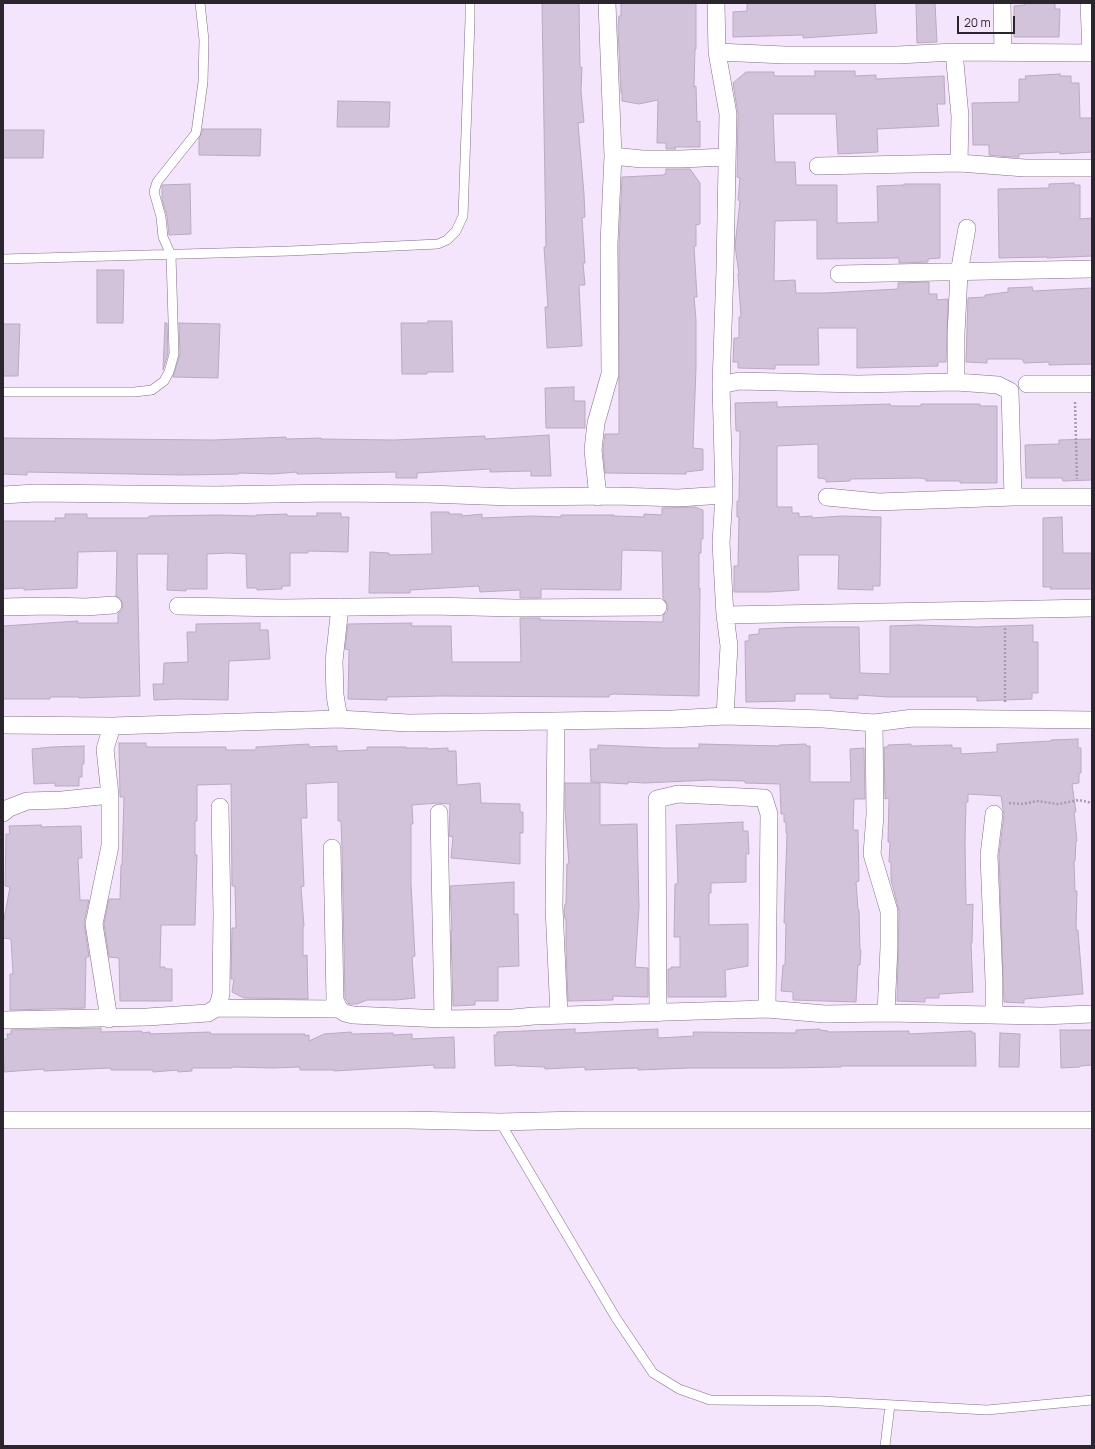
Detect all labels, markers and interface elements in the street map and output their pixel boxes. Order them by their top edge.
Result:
scale bar [959,8,1017,34]
text: 20 m [964,14,991,31]

